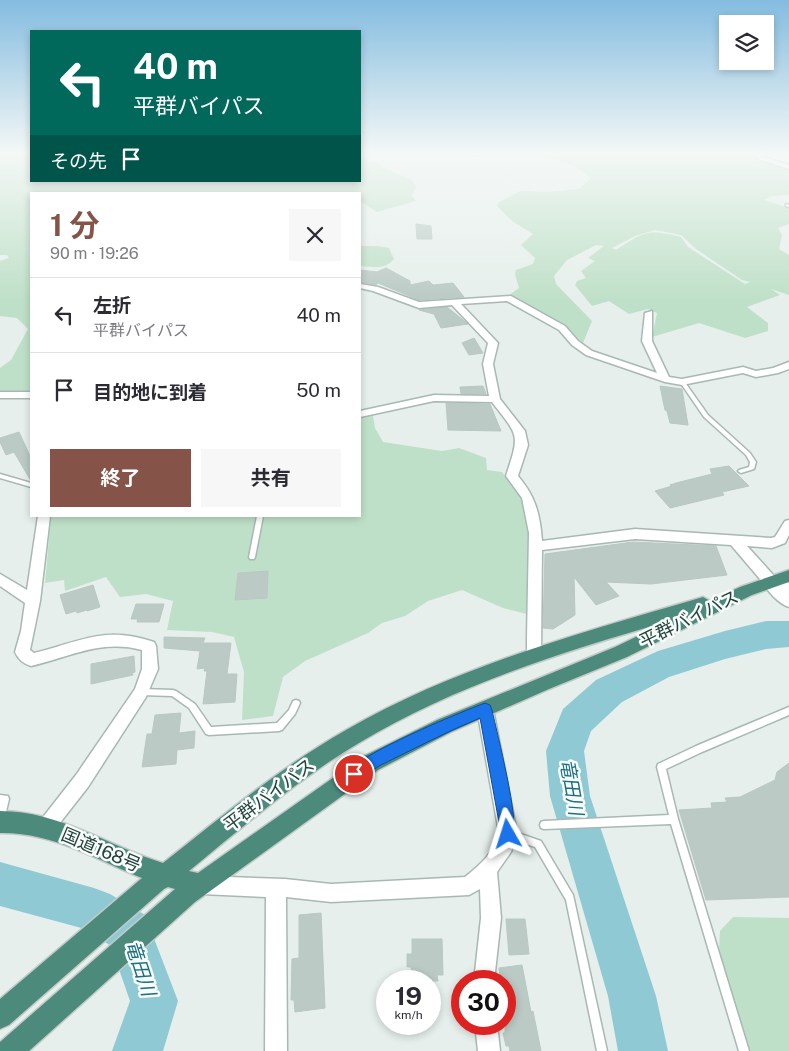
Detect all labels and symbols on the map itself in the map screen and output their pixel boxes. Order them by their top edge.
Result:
street label: 平群バイパス [636,586,742,652]
pin [333,753,375,795]
street label: 平群バイパス [219,754,318,835]
water label: 竜田川 [556,757,588,819]
position arrow [481,807,533,859]
street label: 国道168号 [58,823,144,876]
water label: 竜田川 [122,937,161,1000]
speed limit sign: 30 [451,970,516,1035]

